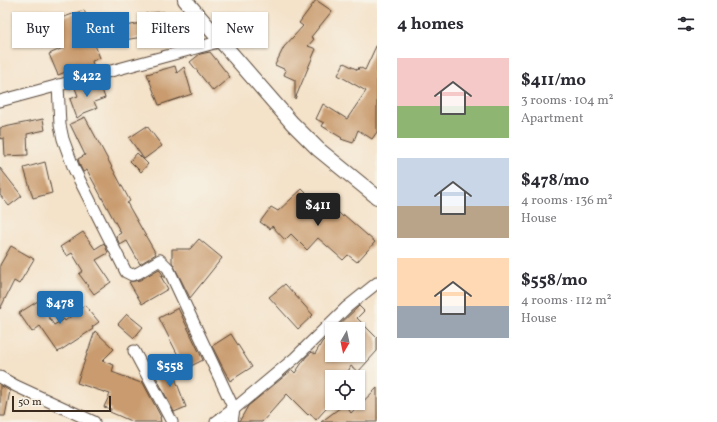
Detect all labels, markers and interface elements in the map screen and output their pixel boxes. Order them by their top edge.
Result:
chip: Buy [12,12,64,48]
chip: Rent [72,12,129,48]
chip: Filters [137,12,204,48]
chip: New [212,12,268,48]
text: 4 homes [397,13,464,36]
icon: filters [675,13,697,35]
pin: $422 [63,64,111,98]
text: $422 [73,68,101,86]
text: $411/mo [521,69,586,92]
icon: home [429,74,477,122]
text: 3 rooms · 104 m² [521,92,614,110]
text: Apartment [521,110,584,128]
text: $478/mo [521,169,589,192]
icon: home [429,174,477,222]
text: 4 rooms · 136 m² [521,192,613,210]
pin: $411 [294,193,342,227]
text: $411 [305,197,331,215]
text: House [521,210,557,228]
text: $558/mo [521,269,588,292]
icon: home [429,274,477,322]
pin: $478 [36,291,84,325]
text: 4 rooms · 112 m² [521,292,611,310]
text: $478 [46,295,74,313]
text: House [521,310,557,328]
north arrow [325,322,365,362]
map controls [325,322,365,410]
pin: $558 [146,354,194,388]
text: $558 [157,358,183,376]
button: locate [325,370,365,410]
scale bar [12,394,111,413]
text: 50 m [18,395,42,410]

